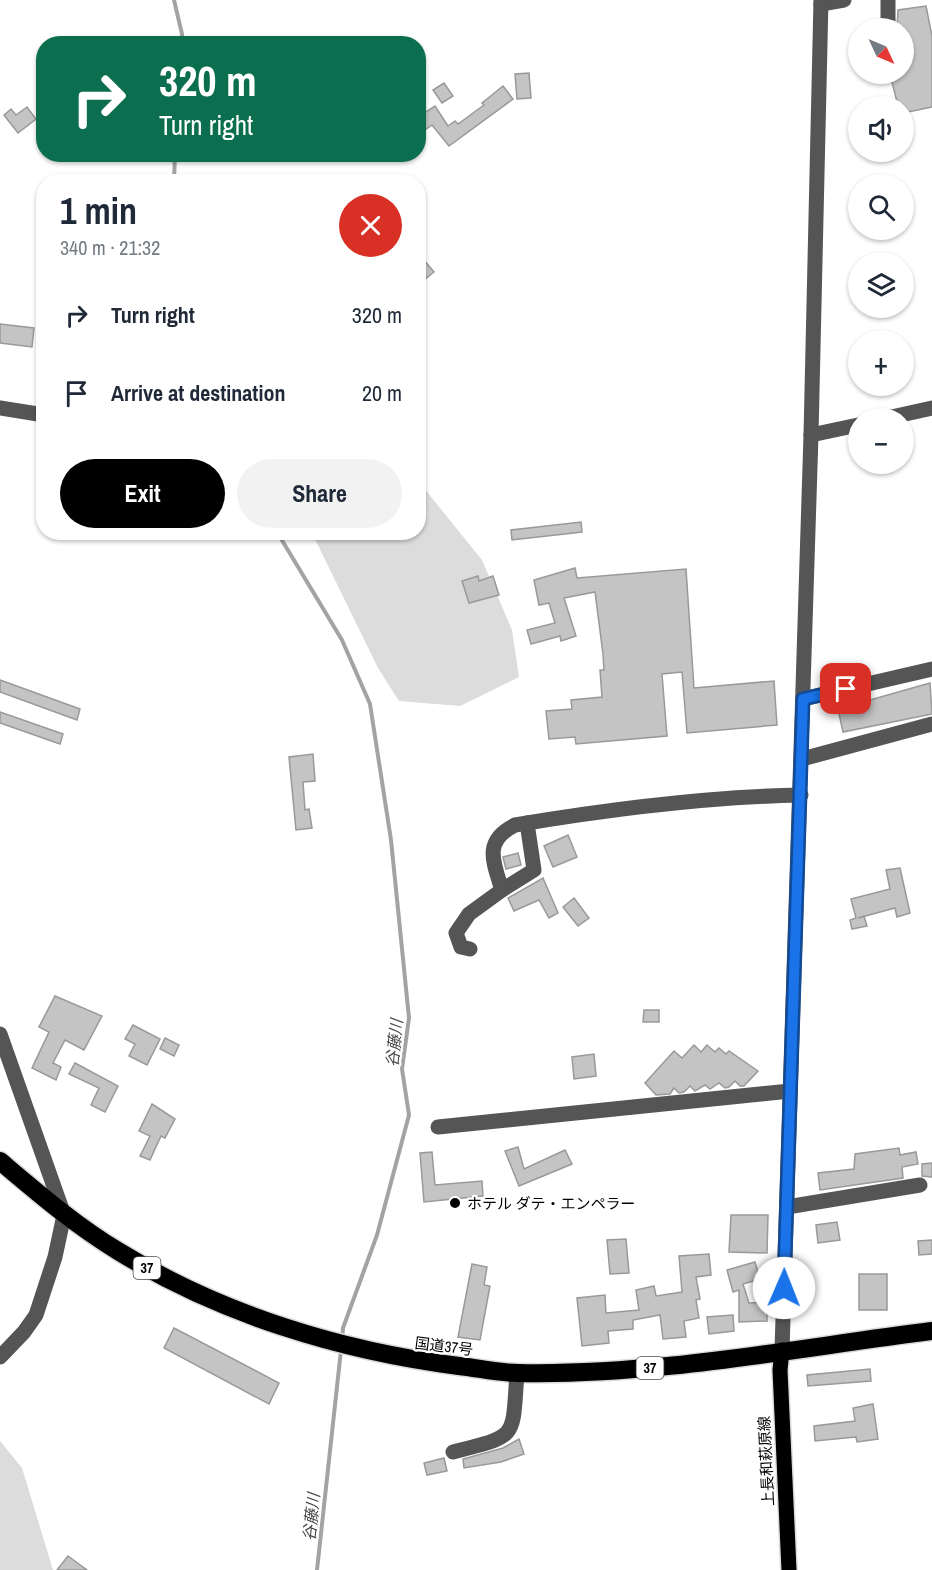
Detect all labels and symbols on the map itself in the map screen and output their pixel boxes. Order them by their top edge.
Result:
north arrow [848,18,914,84]
pin [820,663,871,714]
water label: 谷藤川 [381,1016,408,1068]
place label: ホテル ダテ・エンペラー [467,1193,635,1214]
marker: ホテル ダテ・エンペラー [448,1196,462,1210]
position arrow [752,1256,816,1320]
road number: 37 [134,1257,160,1279]
street label: 国道37号 [414,1332,474,1360]
road number: 37 [636,1357,664,1379]
street label: 上長和萩原線 [753,1416,779,1506]
water label: 谷藤川 [298,1490,325,1542]

